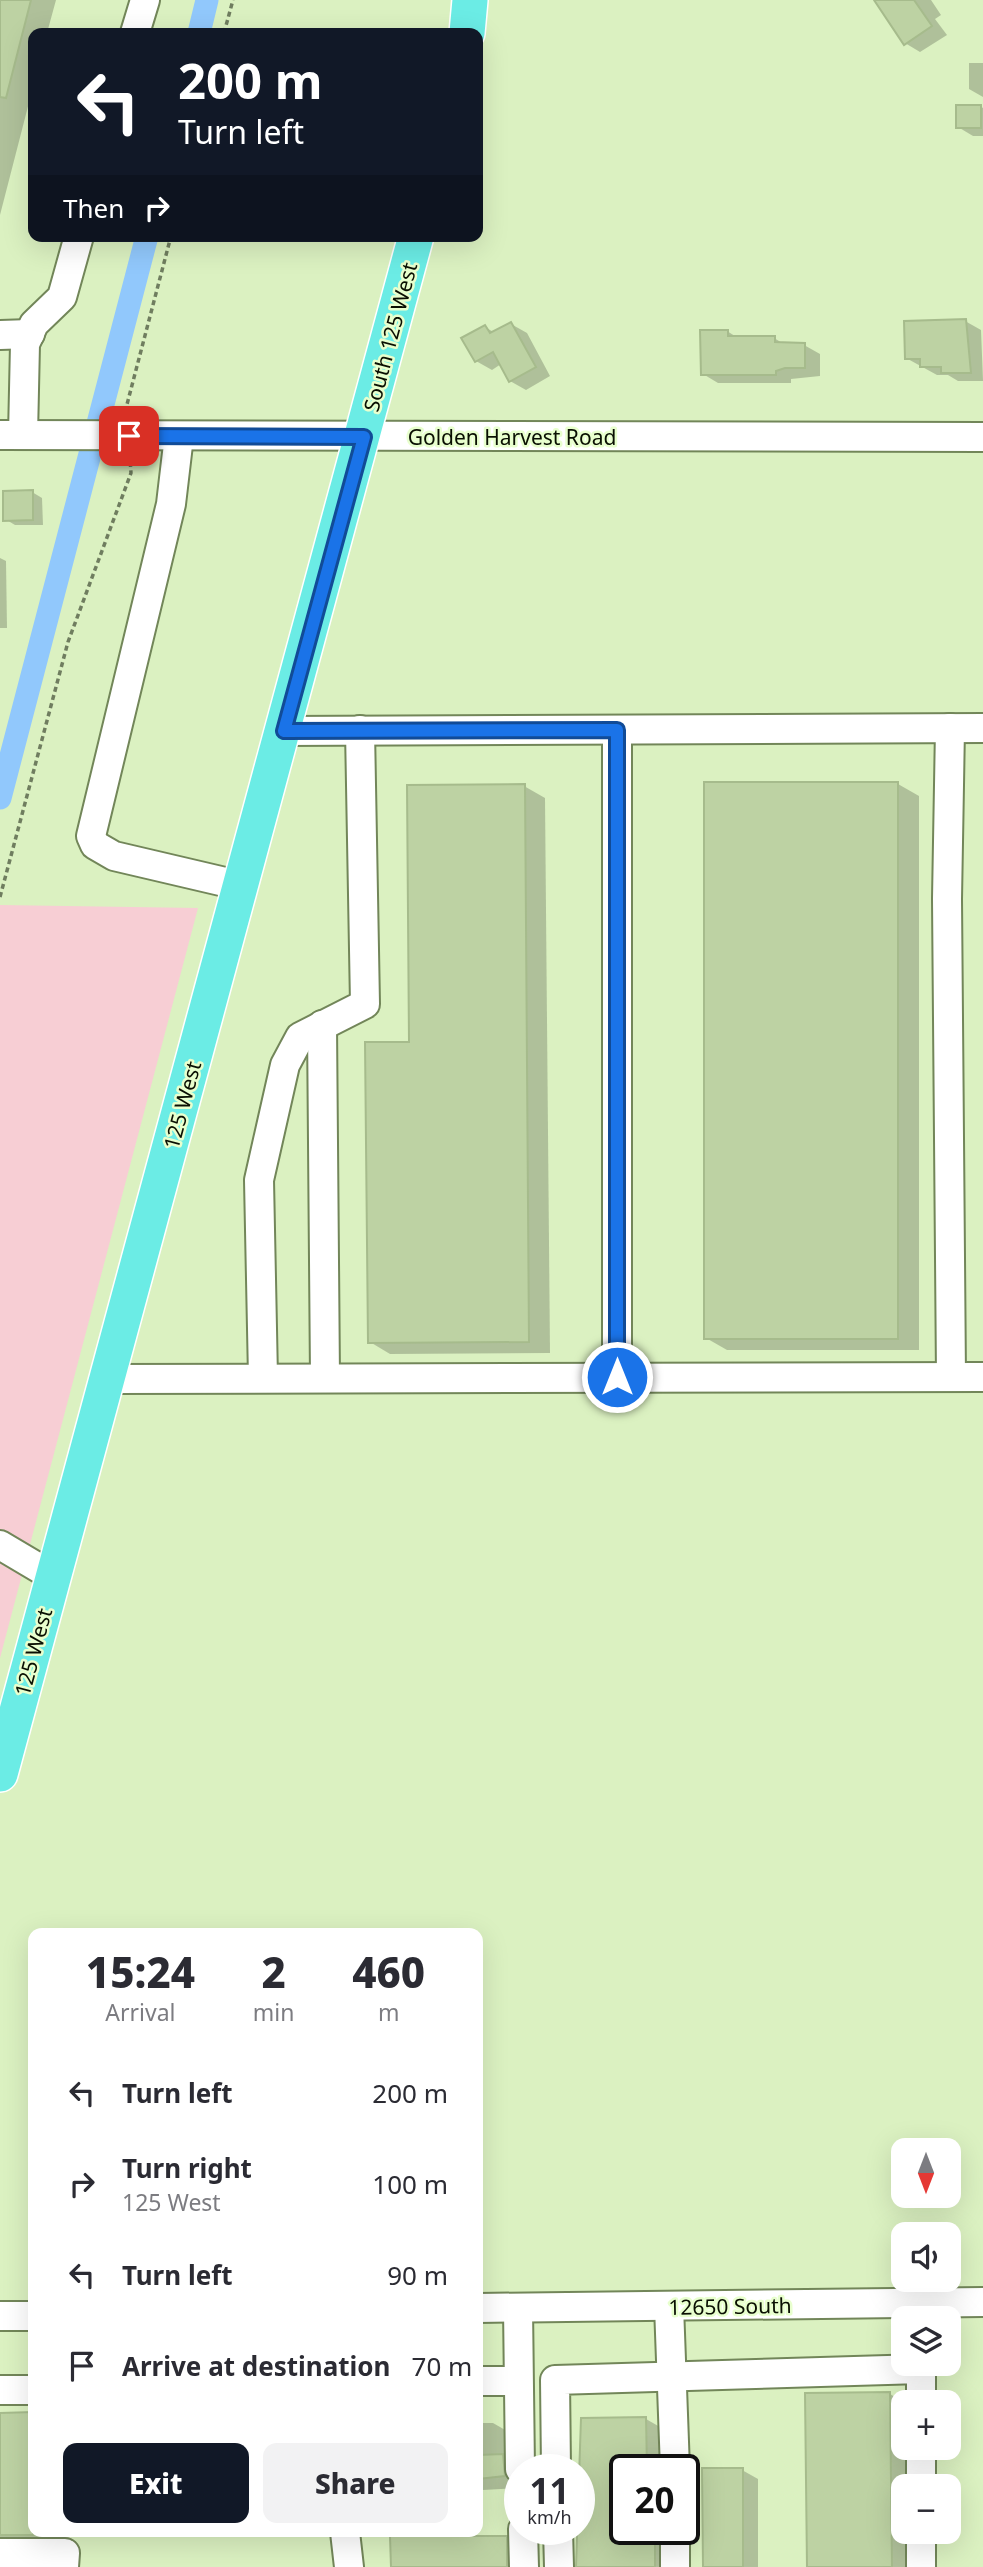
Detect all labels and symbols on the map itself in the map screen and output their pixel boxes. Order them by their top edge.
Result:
street label: South 125 West [357,259,423,415]
pin [99,406,159,466]
street label: Golden Harvest Road [408,423,616,451]
street label: 125 West [157,1057,207,1152]
position arrow [580,1340,654,1414]
street label: 125 West [8,1604,58,1699]
north arrow [891,2138,961,2208]
street label: 12650 South [668,2291,792,2321]
speed limit sign: 20 [609,2454,700,2545]

